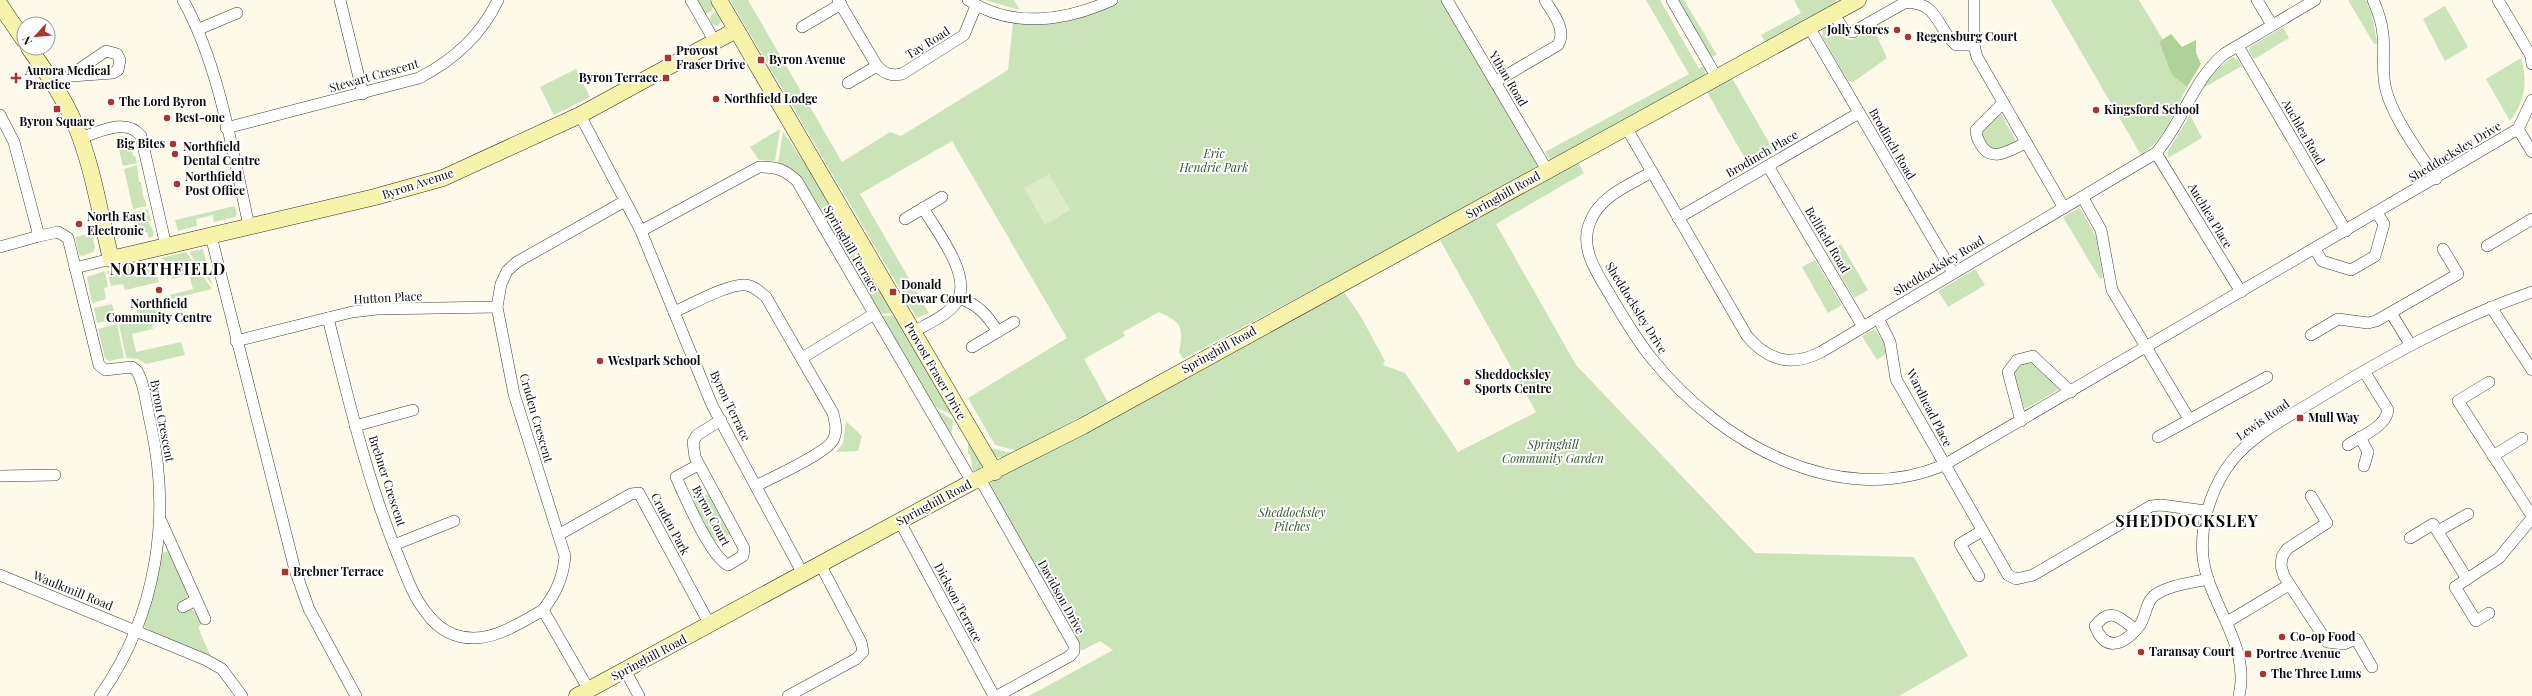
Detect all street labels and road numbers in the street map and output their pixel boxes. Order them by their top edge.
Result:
street label: Tay Road [902,22,953,62]
street label: Ythan Road [1486,47,1532,109]
street label: Stewart Crescent [327,54,421,95]
street label: Auchlea Road [2278,95,2329,167]
street label: Brodinch Road [1866,105,1920,182]
street label: Sheddocksley Drive [2405,117,2504,185]
street label: Brodinch Place [1722,126,1801,180]
street label: Byron Avenue [380,164,456,202]
street label: Springhill Road [1462,167,1543,221]
street label: Auchlea Place [2185,179,2237,251]
street label: Springhill Terrace [821,202,883,295]
street label: Bellfield Road [1802,203,1854,276]
street label: Sheddocksley Road [1890,232,1987,299]
street label: Sheddocksley Drive [1602,259,1672,356]
street label: Hutton Place [353,287,423,307]
street label: Provost Fraser Drive [901,319,970,422]
street label: Springhill Road [1178,322,1259,376]
street label: Wardhead Place [1903,365,1956,449]
street label: Byron Terrace [707,368,755,443]
street label: Cruden Crescent [517,371,558,465]
street label: Byron Crescent [147,378,179,464]
street label: Lewis Road [2233,395,2292,443]
street label: Brebner Crescent [366,433,410,529]
street label: Springhill Road [893,475,974,529]
street label: Byron Court [689,482,735,549]
street label: Cruden Park [648,490,694,558]
street label: Davidson Drive [1035,557,1089,636]
street label: Dickson Terrace [931,560,987,645]
street label: Waulkmill Road [30,566,116,613]
street label: Springhill Road [608,630,689,684]

